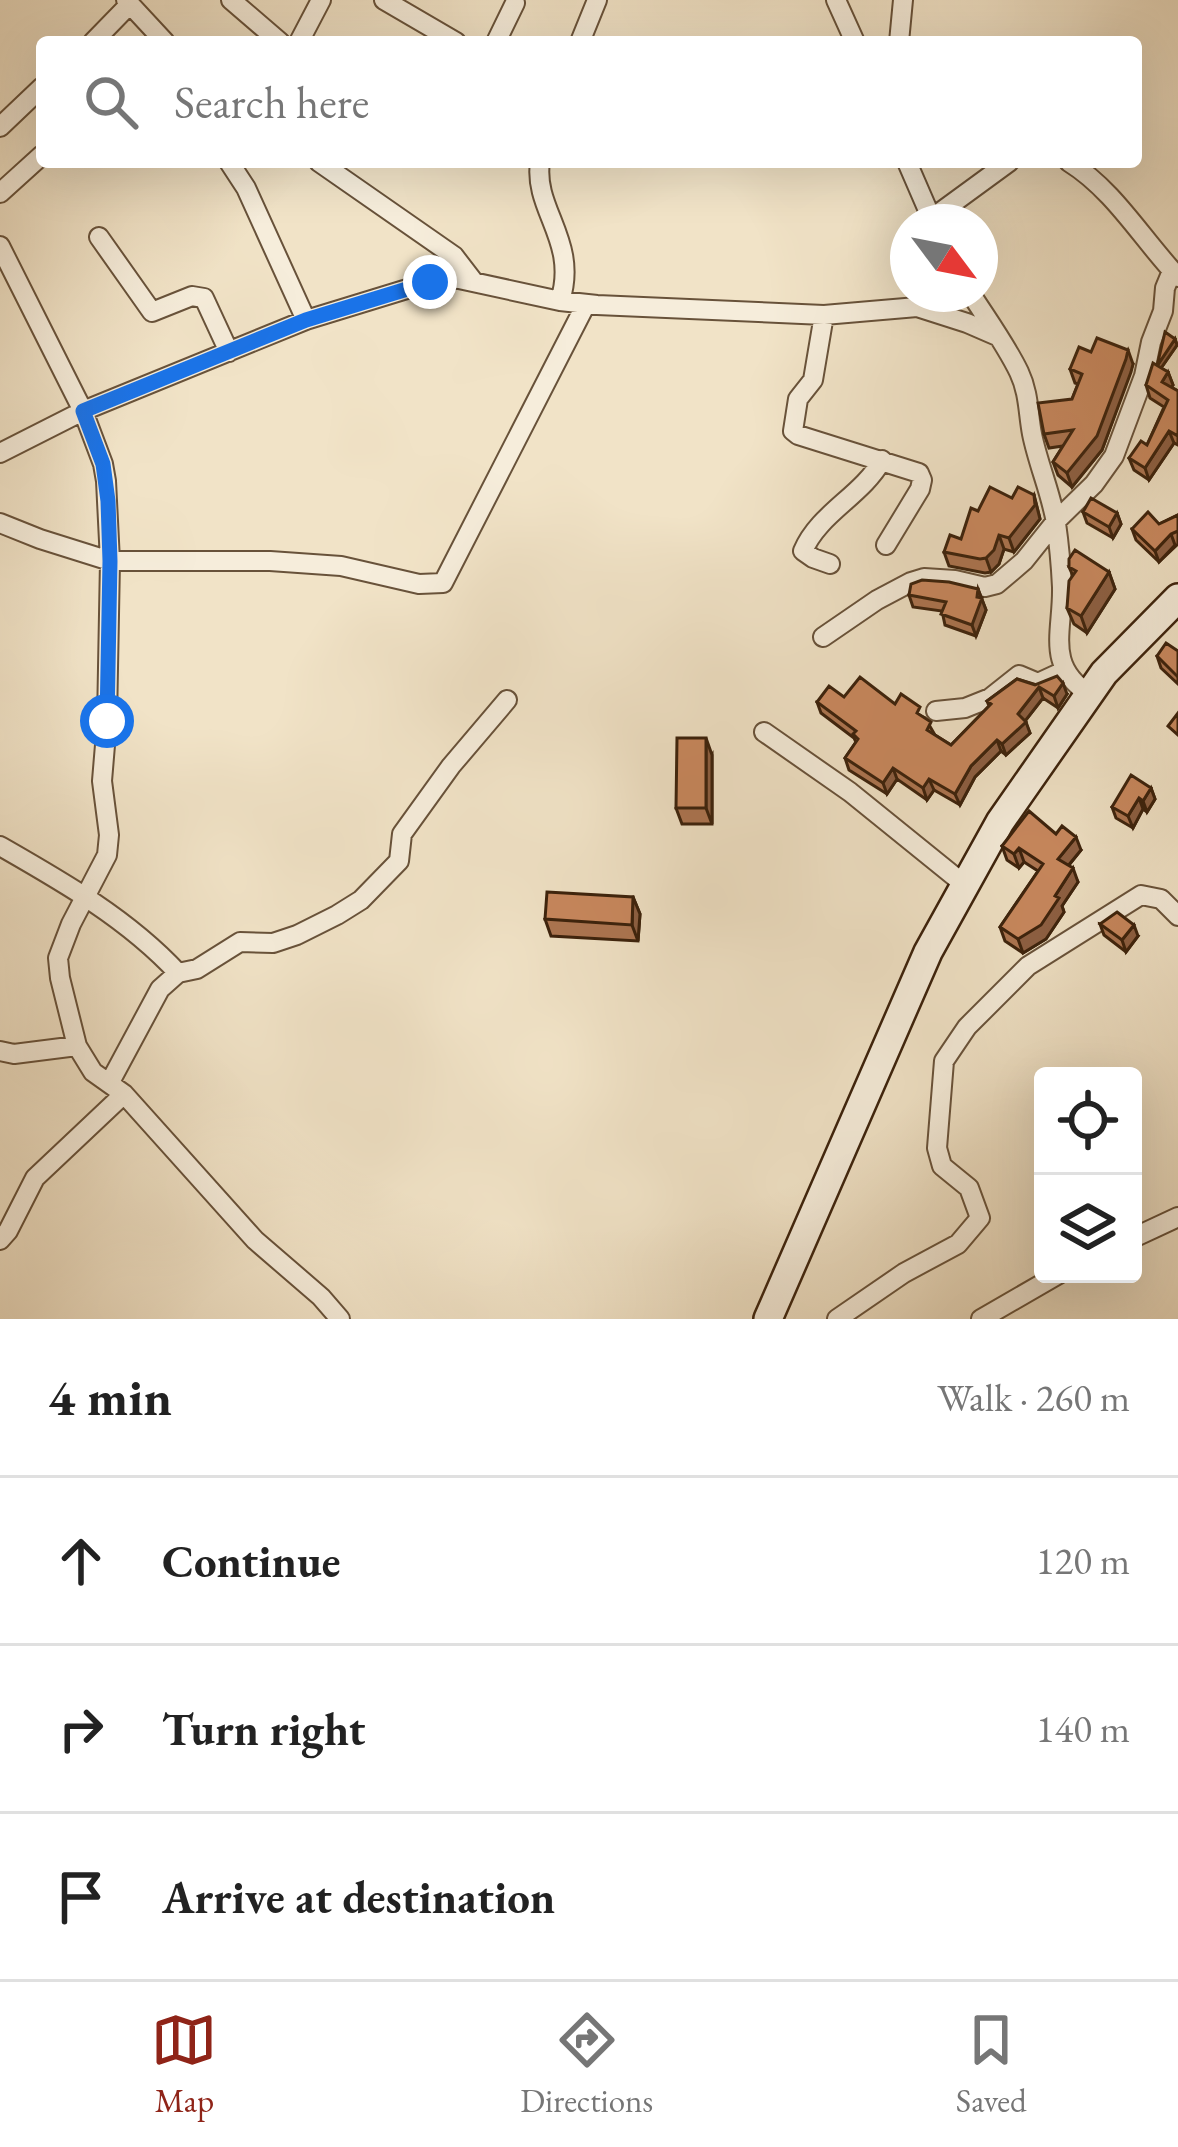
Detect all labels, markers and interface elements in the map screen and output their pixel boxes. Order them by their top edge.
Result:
search box [36,36,1142,168]
icon: search [78,69,144,135]
text: Search here [174,73,369,131]
north arrow [890,204,998,312]
route end [403,255,457,309]
route start [80,694,134,748]
map controls [1034,1067,1142,1283]
button: locate [1034,1067,1142,1175]
button: layers [1034,1175,1142,1283]
text: 4 min [48,1364,172,1430]
text: Walk · 260 m [937,1372,1130,1423]
icon: ahead [48,1528,114,1594]
text: Continue [162,1532,340,1590]
text: 120 m [1036,1535,1130,1586]
icon: right [48,1696,114,1762]
text: Turn right [162,1700,365,1758]
text: 140 m [1036,1703,1130,1754]
icon: arrive [48,1864,114,1930]
text: Arrive at destination [162,1868,555,1926]
tab: Map [151,2007,217,2122]
tab: Directions [520,2007,653,2122]
tab: Saved [956,2007,1027,2122]

